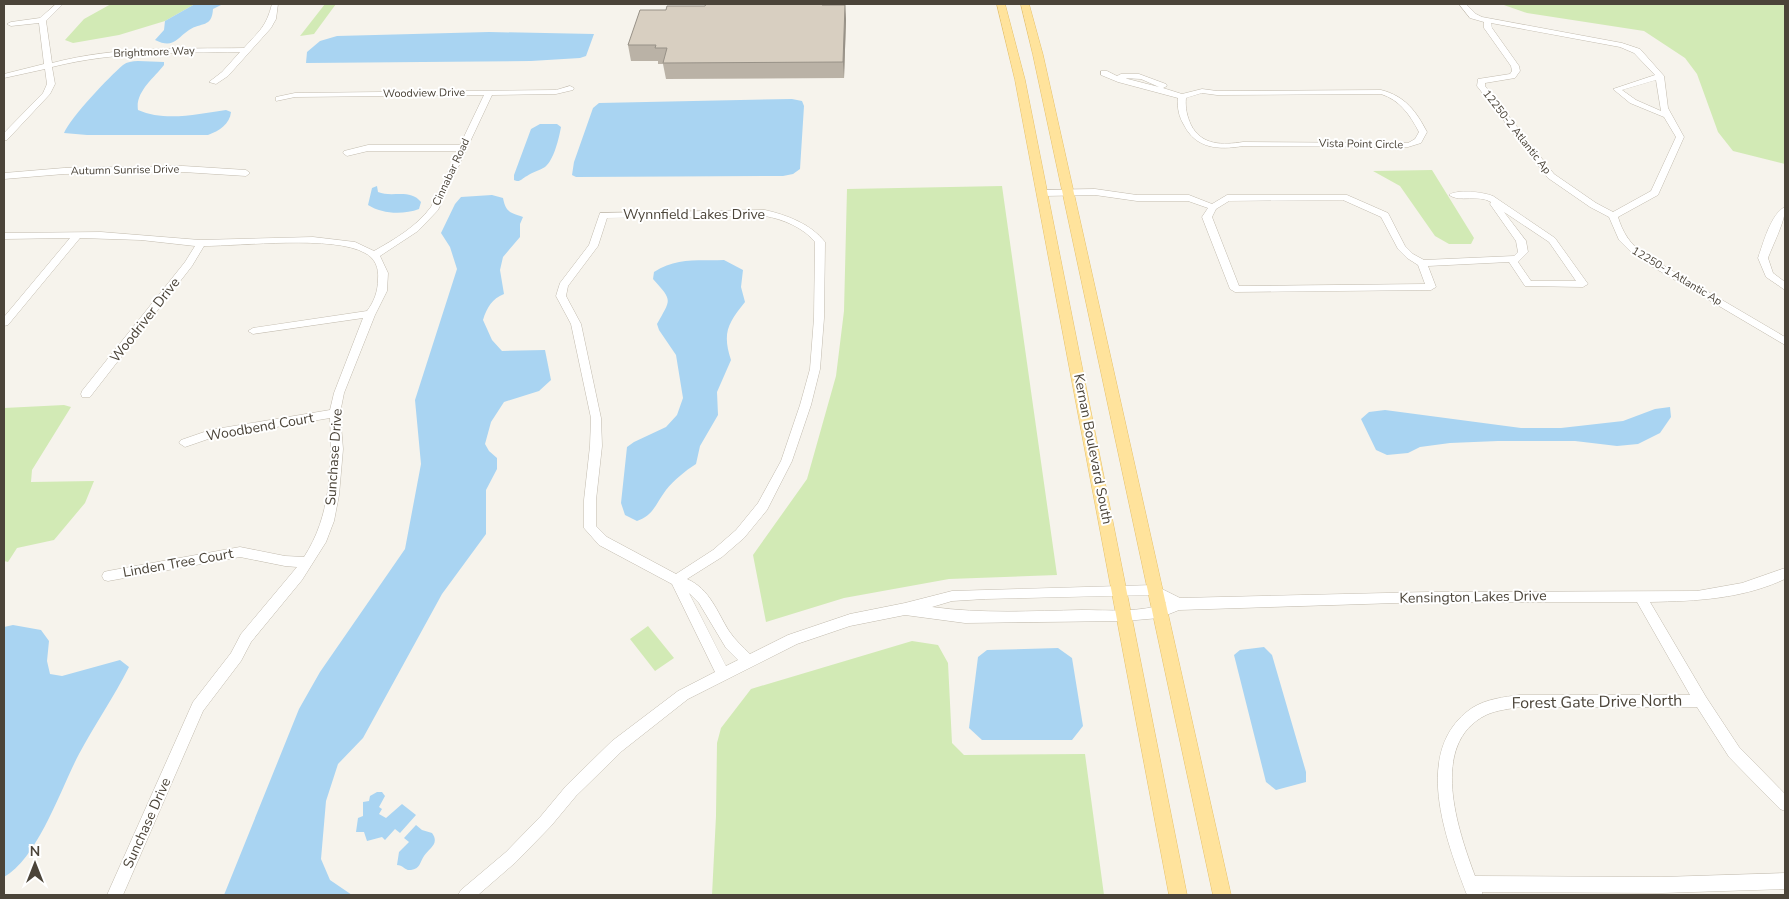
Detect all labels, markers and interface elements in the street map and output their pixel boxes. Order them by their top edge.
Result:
street label: Brightmore Way [113,43,195,61]
street label: Woodview Drive [383,85,465,101]
street label: 12250-2 Atlantic Ap [1479,87,1555,177]
street label: Cinnabar Road [429,136,473,208]
street label: Vista Point Circle [1318,136,1403,152]
street label: Autumn Sunrise Drive [71,162,179,178]
street label: Wynnfield Lakes Drive [623,205,765,224]
street label: 12250-1 Atlantic Ap [1629,243,1725,309]
street label: Woodriver Drive [106,274,184,366]
street label: Kernan Boulevard South [1069,372,1117,526]
street label: Woodbend Court [205,408,315,446]
street label: Sunchase Drive [321,408,347,506]
street label: Linden Tree Court [121,544,235,582]
street label: Kensington Lakes Drive [1399,586,1547,608]
street label: Forest Gate Drive North [1511,690,1683,714]
street label: Sunchase Drive [119,775,175,871]
north arrow [10,839,60,889]
text: N [30,842,40,861]

